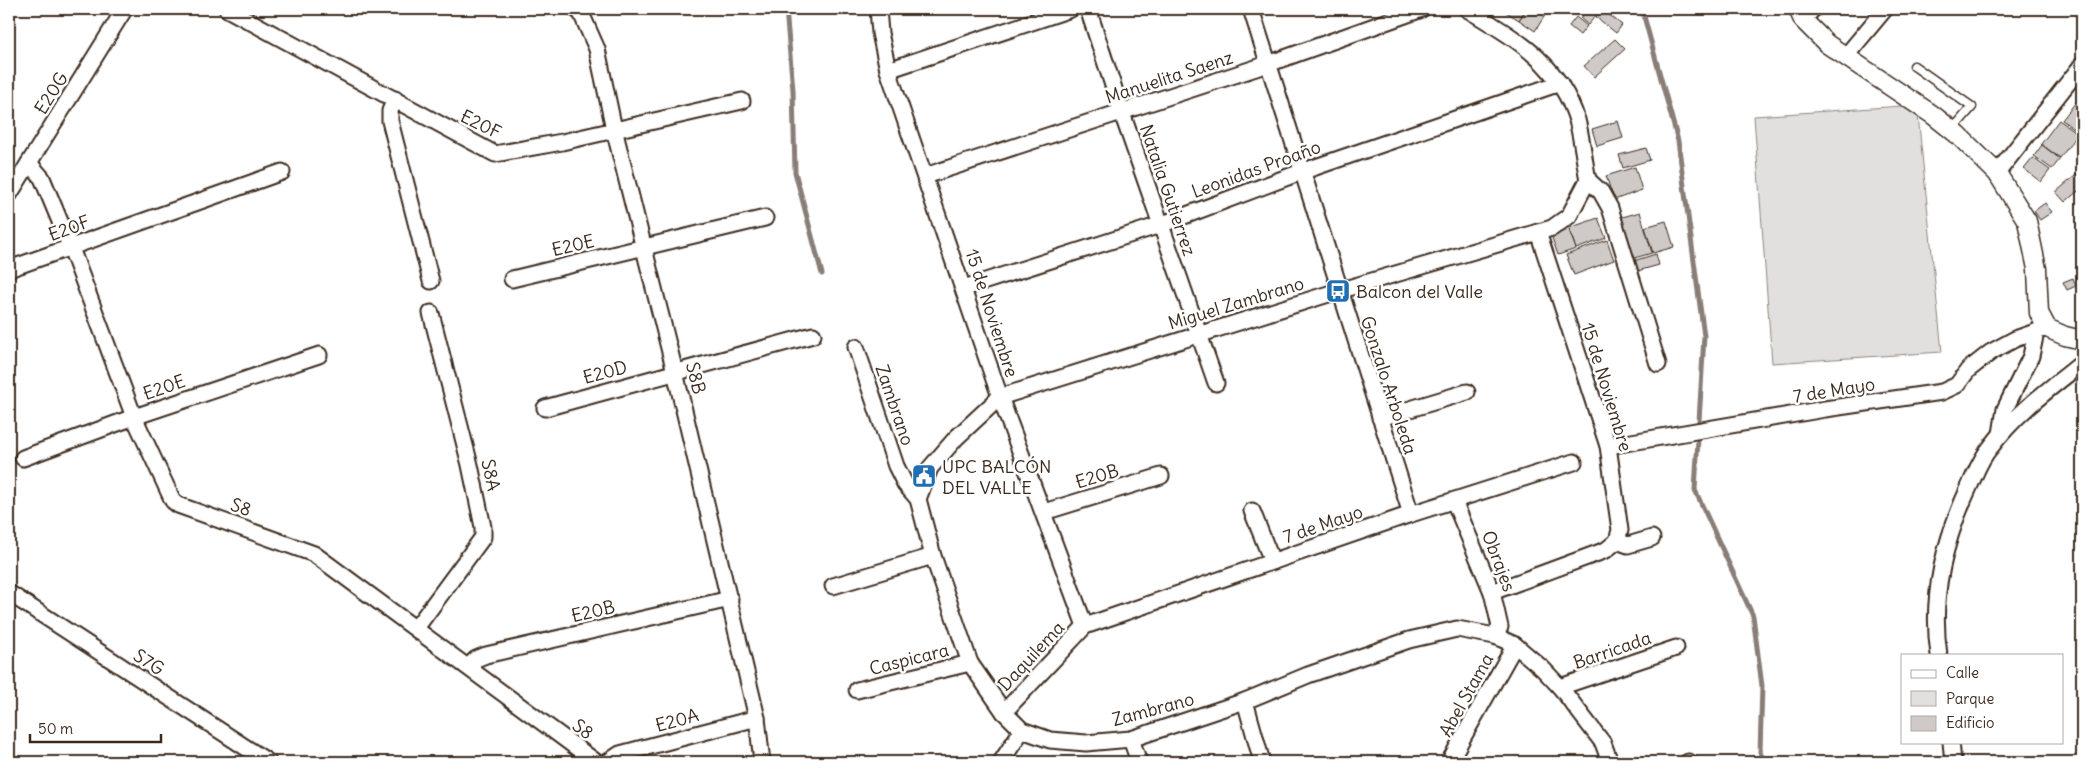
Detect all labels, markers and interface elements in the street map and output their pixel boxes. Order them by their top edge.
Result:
street label: Manuelita Saenz [1102,45,1236,108]
street label: E20G [29,68,73,118]
street label: E20F [457,104,505,144]
street label: Natalia Gutierrez [1135,121,1201,259]
street label: Leonidas Proaño [1188,135,1324,203]
street label: E20F [45,210,93,246]
street label: E20E [550,229,596,261]
street label: 15 de Noviembre [960,246,1024,380]
street label: Miguel Zambrano [1165,271,1307,335]
bus stop icon: Balcon del Valle [1325,278,1351,304]
place label: Balcon del Valle [1356,280,1483,303]
street label: Gonzalo Arboleda [1356,313,1422,457]
street label: 15 de Noviembre [1577,320,1637,454]
street label: E20D [580,355,630,389]
street label: S8B [681,360,711,396]
street label: Zambrano [870,362,920,448]
street label: E20E [140,369,188,405]
street label: 7 de Mayo [1791,372,1877,408]
place label: UPC BALCÓN DEL VALLE [942,455,1052,499]
street label: S8A [476,457,506,493]
street label: E20B [1073,459,1121,493]
public building icon: UPC BALCÓN DEL VALLE [911,463,937,489]
street label: S8 [228,493,254,521]
street label: 7 de Mayo [1280,500,1366,548]
street label: Obrajes [1477,527,1521,595]
street label: E20B [569,595,617,627]
street label: Daquilema [993,616,1069,696]
street label: Barricada [1570,626,1654,674]
street label: Caspicara [867,638,951,680]
street label: S7G [129,644,169,680]
street label: Abel Stama [1434,649,1498,741]
legend [1901,654,2064,744]
text: Calle [1946,663,1979,682]
street label: Zambrano [1110,687,1196,731]
text: Parque [1946,689,1994,708]
street label: E20A [653,703,701,737]
scale bar [30,711,161,743]
text: Edificio [1946,713,1994,732]
street label: S8 [568,714,598,744]
text: 50 m [38,719,73,738]

